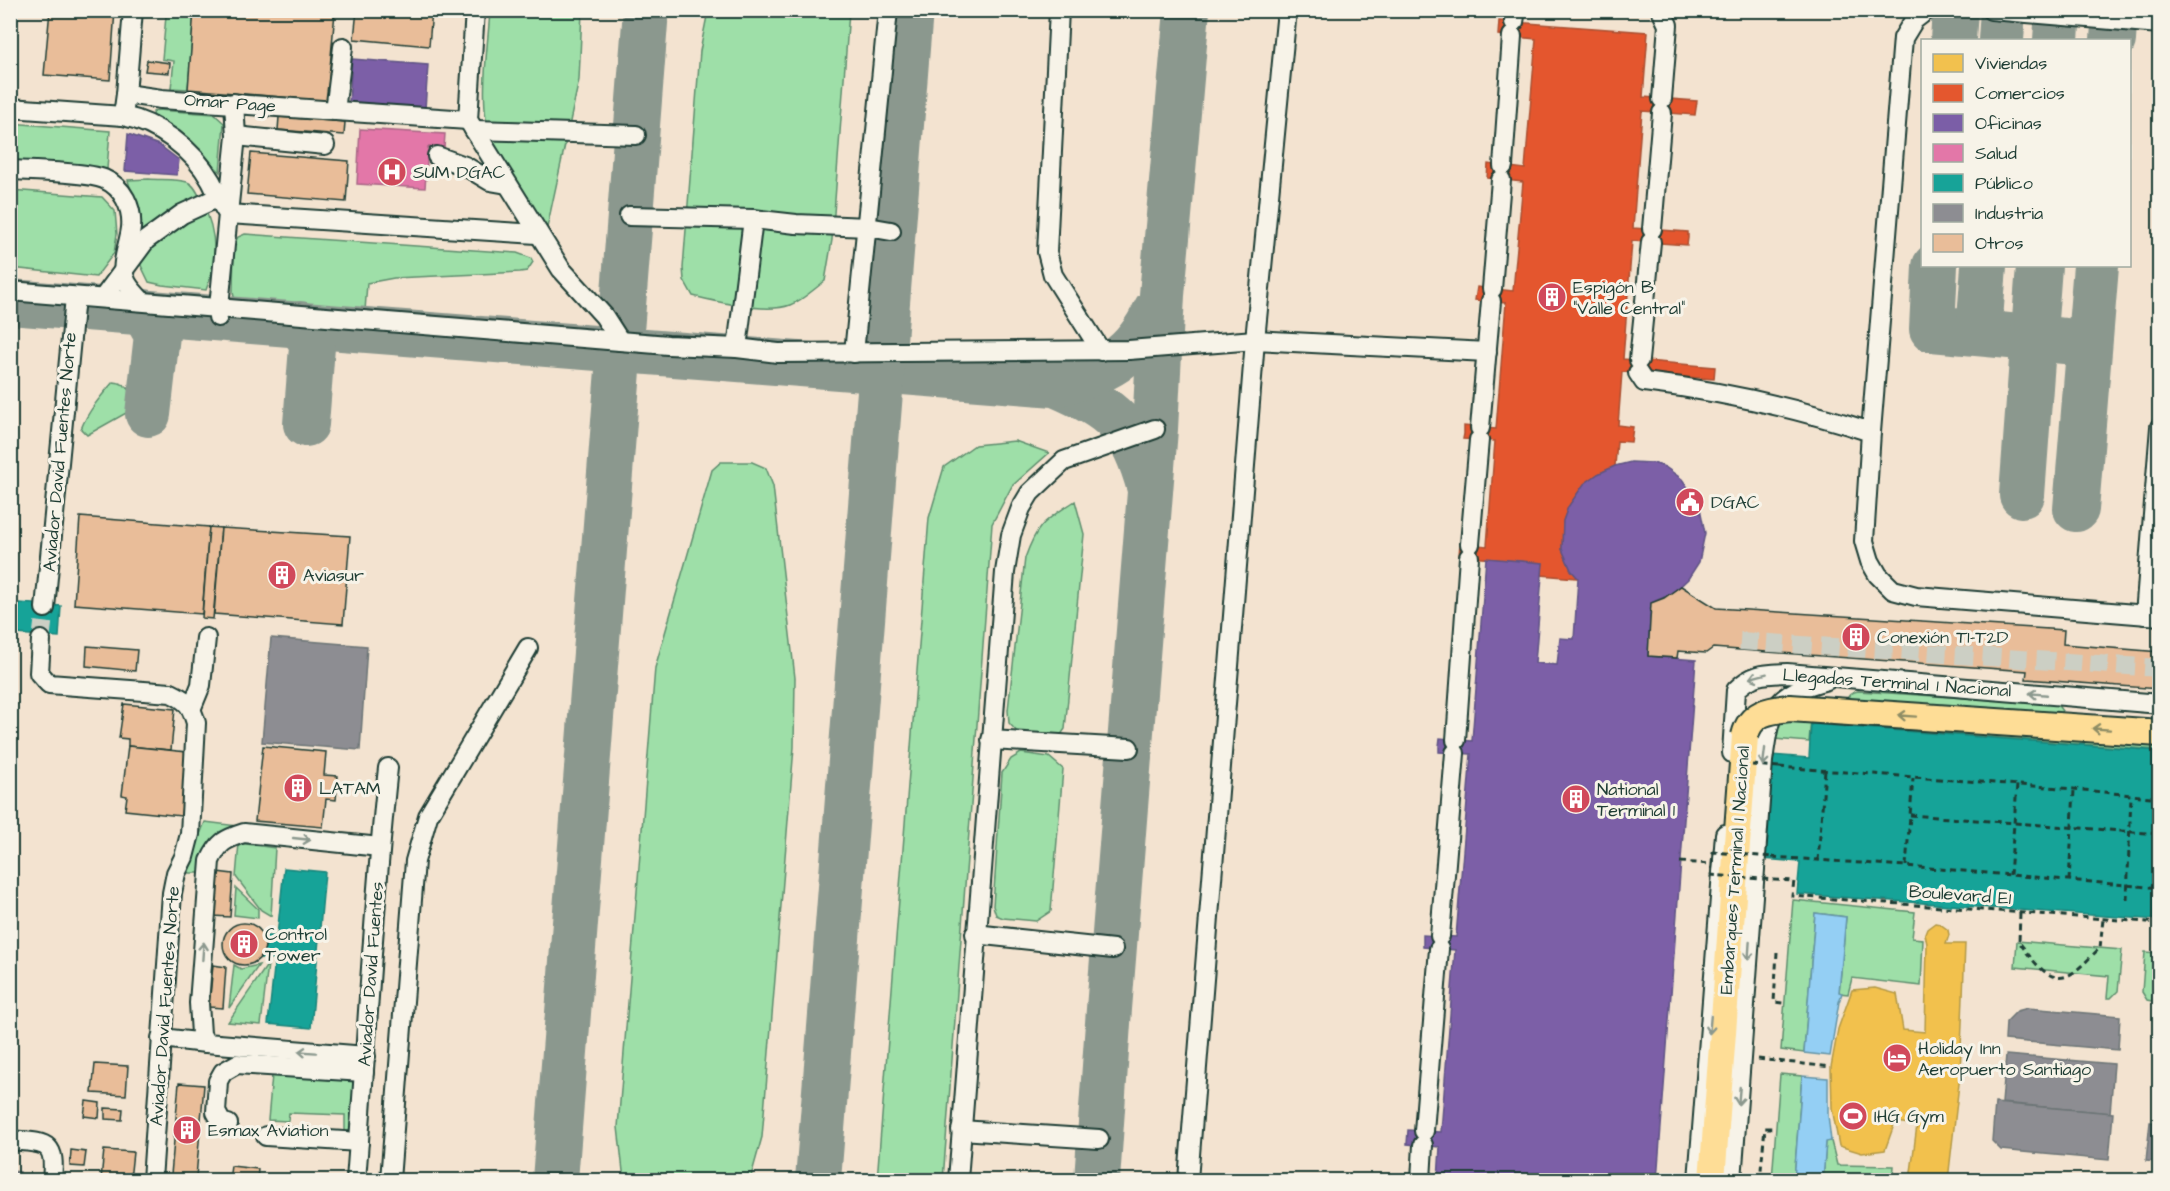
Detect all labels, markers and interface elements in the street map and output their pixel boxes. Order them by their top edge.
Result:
legend [1921,39,2131,267]
text: Viviendas [1975,51,2047,76]
text: Comercios [1975,81,2065,106]
street label: Omar Page [183,87,277,120]
text: Oficinas [1975,111,2042,136]
text: Salud [1975,141,2017,166]
hospital icon: SUM DGAC [376,156,408,188]
place label: SUM DGAC [413,160,505,185]
text: Público [1975,171,2033,196]
text: Industria [1975,201,2043,226]
text: Otros [1975,231,2023,256]
place label: Espigón B "Valle Central" [1573,275,1685,321]
building icon: Espigón B "Valle Central" [1536,281,1568,313]
street label: Aviador David Fuentes Norte [37,331,83,573]
public building icon: DGAC [1674,486,1706,518]
place label: DGAC [1711,490,1760,515]
building icon: Aviasur [266,559,298,591]
place label: Aviasur [303,563,364,588]
building icon: Conexión T1-T2D [1840,621,1872,653]
place label: Conexión T1-T2D [1877,625,2009,650]
street label: Llegadas Terminal 1 Nacional [1782,663,2012,704]
one-way arrow [1749,671,1768,683]
one-way arrow [2029,688,2049,699]
one-way arrow [1897,710,1917,721]
one-way arrow [2092,724,2112,735]
street label: Embarques Terminal 1 Nacional [1714,745,1756,995]
one-way arrow [1758,747,1769,766]
building icon: LATAM [282,772,314,804]
place label: LATAM [319,776,381,801]
place label: National Terminal 1 [1597,777,1675,823]
building icon: National Terminal 1 [1560,783,1592,815]
one-way arrow [291,834,311,845]
street label: Boulevard E1 [1908,879,2012,911]
street label: Aviador David Fuentes [352,881,390,1067]
street label: Aviador David Fuentes Norte [144,885,186,1127]
place label: Control Tower [265,922,327,968]
building icon: Control Tower [228,928,260,960]
one-way arrow [1744,941,1755,961]
one-way arrow [197,942,208,962]
one-way arrow [1704,1014,1715,1034]
place label: Holiday Inn Aeropuerto Santiago [1918,1036,2091,1083]
hotel icon: Holiday Inn Aeropuerto Santiago [1881,1042,1913,1074]
one-way arrow [298,1046,318,1057]
one-way arrow [1733,1085,1744,1105]
sports icon: IHG Gym [1837,1100,1869,1132]
place label: IHG Gym [1874,1104,1944,1130]
building icon: Esmax Aviation [171,1114,203,1146]
place label: Esmax Aviation [208,1118,328,1143]

